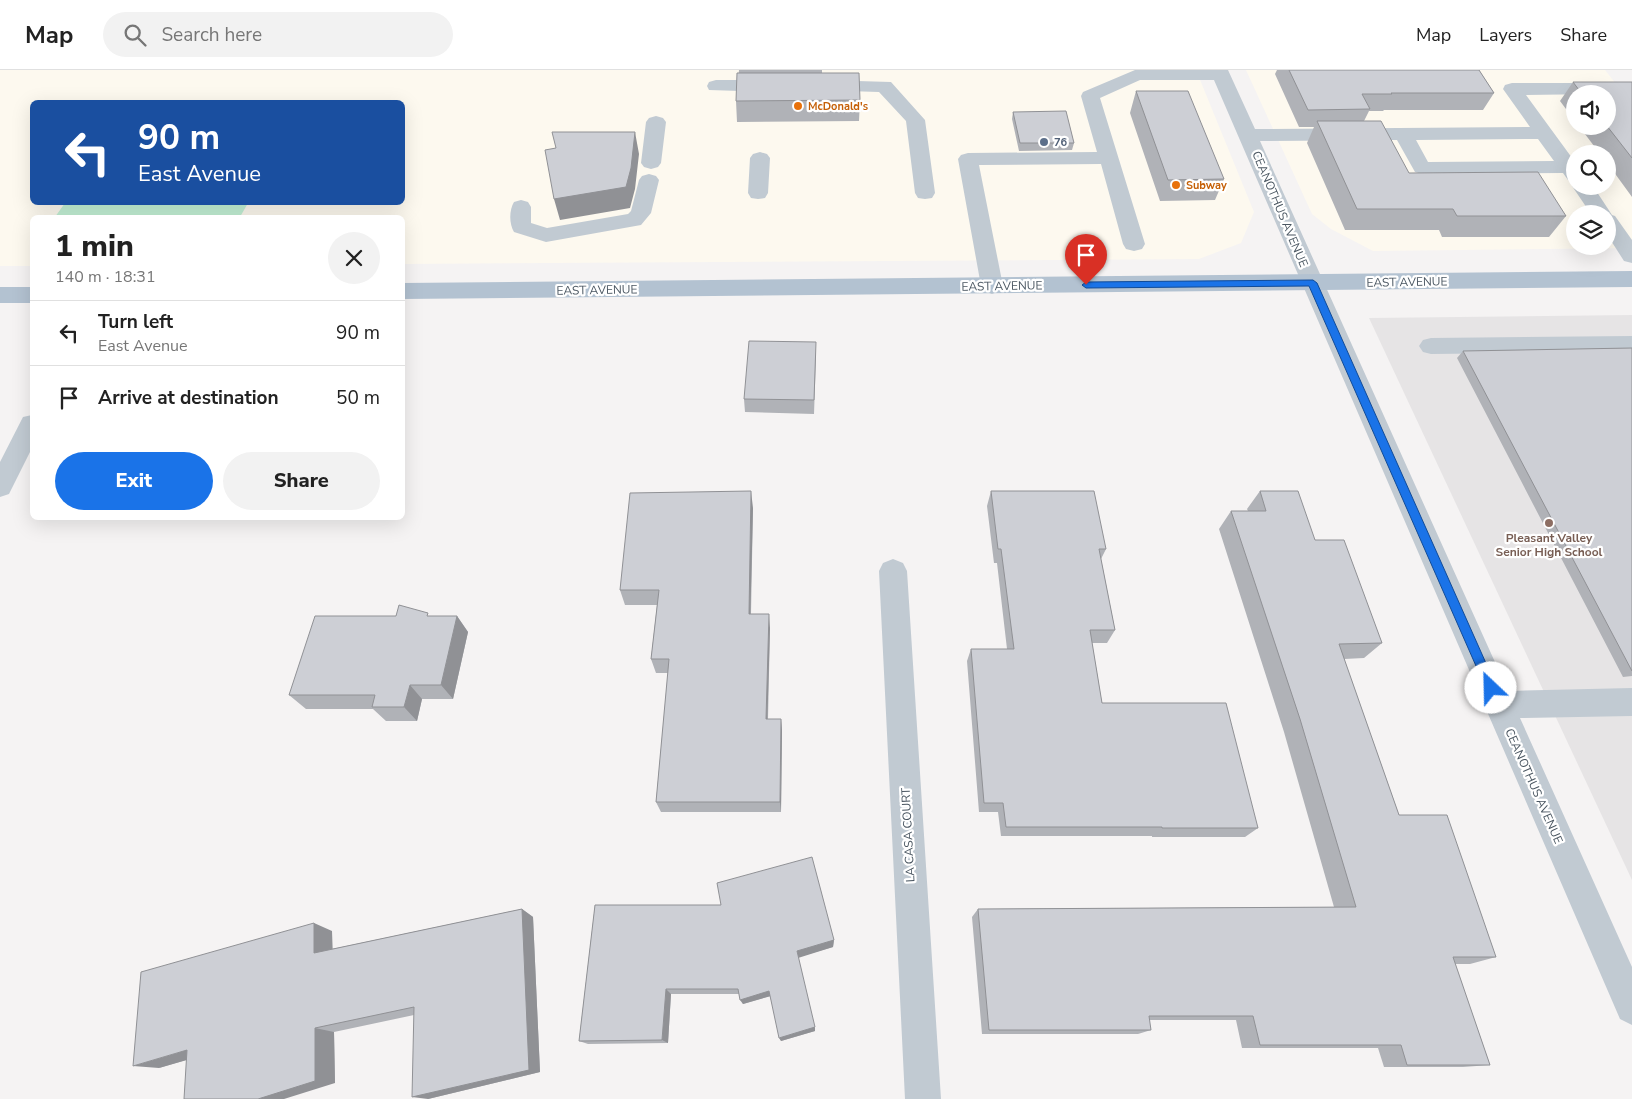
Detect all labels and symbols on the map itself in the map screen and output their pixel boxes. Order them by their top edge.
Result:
place label: McDonald's [808,99,868,114]
marker: McDonald's [792,100,804,112]
place label: 76 [1054,135,1068,150]
marker: 76 [1038,136,1050,148]
street label: CEANOTHUS AVENUE [1248,148,1312,270]
place label: Subway [1186,178,1227,193]
marker: Subway [1170,179,1182,191]
pin [1065,234,1107,285]
street label: EAST AVENUE [1366,273,1448,291]
street label: EAST AVENUE [961,277,1043,295]
street label: EAST AVENUE [556,281,638,299]
marker: Pleasant Valley Senior High School [1543,517,1555,529]
place label: Pleasant Valley Senior High School [1496,530,1603,560]
position arrow [1464,661,1516,713]
street label: CEANOTHUS AVENUE [1501,726,1567,846]
street label: LA CASA COURT [897,787,918,883]

